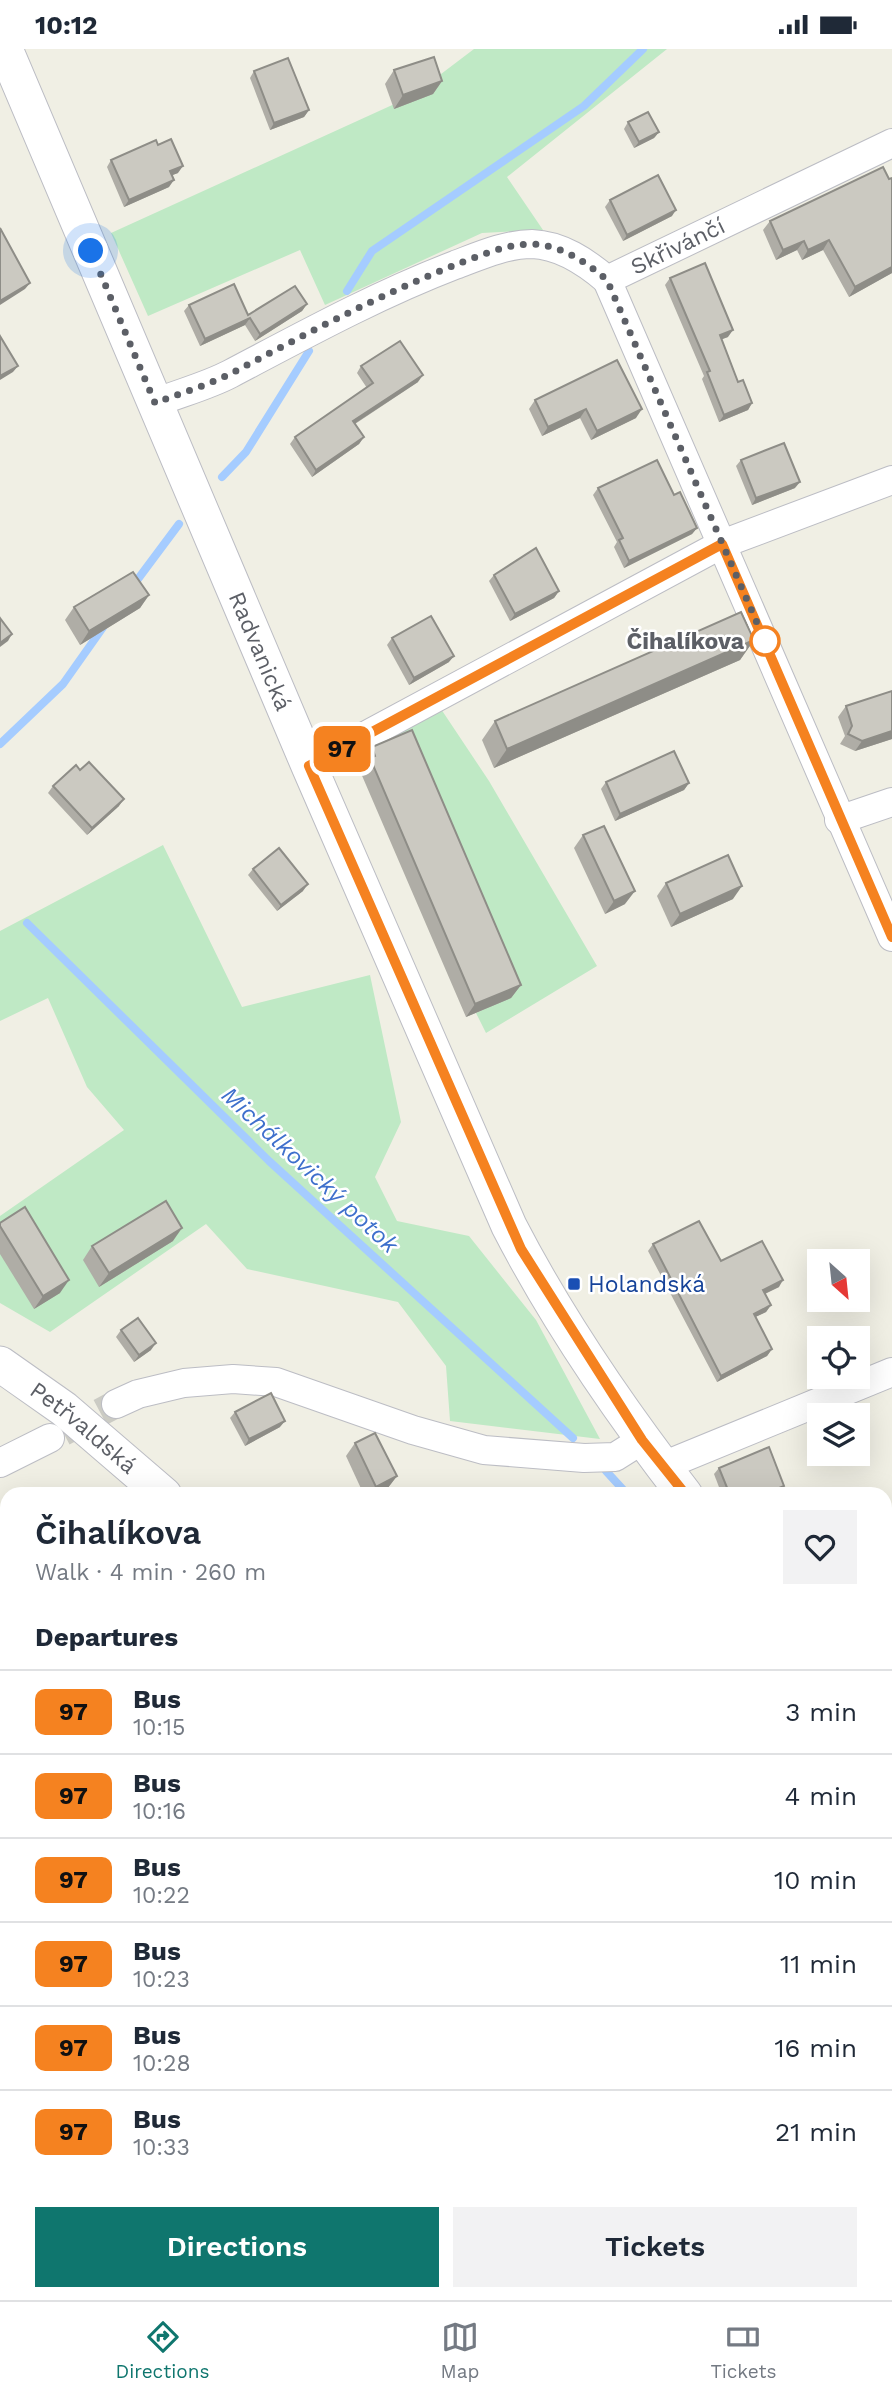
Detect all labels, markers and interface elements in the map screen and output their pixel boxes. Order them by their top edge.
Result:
text: 10:12 [35,10,98,40]
street label: Skřivánčí [626,212,729,281]
your location [73,233,108,268]
street label: Radvanická [223,588,297,715]
marker: Čihalíkova [750,626,780,656]
place label: Čihalíkova [627,628,745,655]
line badge: 97 [310,726,374,772]
text: 97 [328,735,356,763]
water label: Michálkovický potok [216,1081,405,1260]
north arrow [807,1249,870,1313]
map controls [807,1249,870,1466]
place label: Holandská [588,1271,705,1298]
marker: Holandská [566,1276,582,1292]
button: locate [807,1326,870,1389]
street label: Petřvaldská [25,1376,142,1479]
button: layers [807,1403,870,1466]
button: heart [783,1510,857,1584]
text: Čihalíkova [35,1513,201,1552]
text: Walk · 4 min · 260 m [35,1559,266,1586]
text: Departures [35,1622,178,1652]
text: Bus [133,1684,181,1714]
text: 3 min [785,1697,857,1727]
text: 97 [59,1698,88,1726]
text: 10:15 [133,1714,185,1741]
text: Bus [133,1768,181,1798]
text: 4 min [784,1781,857,1811]
text: 97 [59,1782,88,1810]
text: 10:16 [133,1798,186,1825]
text: Bus [133,1852,181,1882]
text: 10 min [774,1865,857,1895]
text: 97 [59,1866,88,1894]
text: 10:22 [133,1882,190,1909]
text: Bus [133,1936,181,1966]
text: 11 min [780,1949,857,1979]
text: 97 [59,1950,88,1978]
text: 10:23 [133,1966,190,1993]
text: Bus [133,2020,181,2050]
text: 16 min [774,2033,857,2063]
text: 97 [59,2034,88,2062]
text: 10:28 [133,2050,191,2077]
text: Bus [133,2104,181,2134]
text: 21 min [775,2117,857,2147]
text: 97 [59,2118,88,2146]
text: 10:33 [133,2134,190,2161]
button: Directions [35,2207,439,2287]
button: Tickets [453,2207,857,2287]
tab: Directions [116,2318,209,2383]
tab: Map [441,2318,479,2383]
tab: Tickets [710,2318,776,2383]

